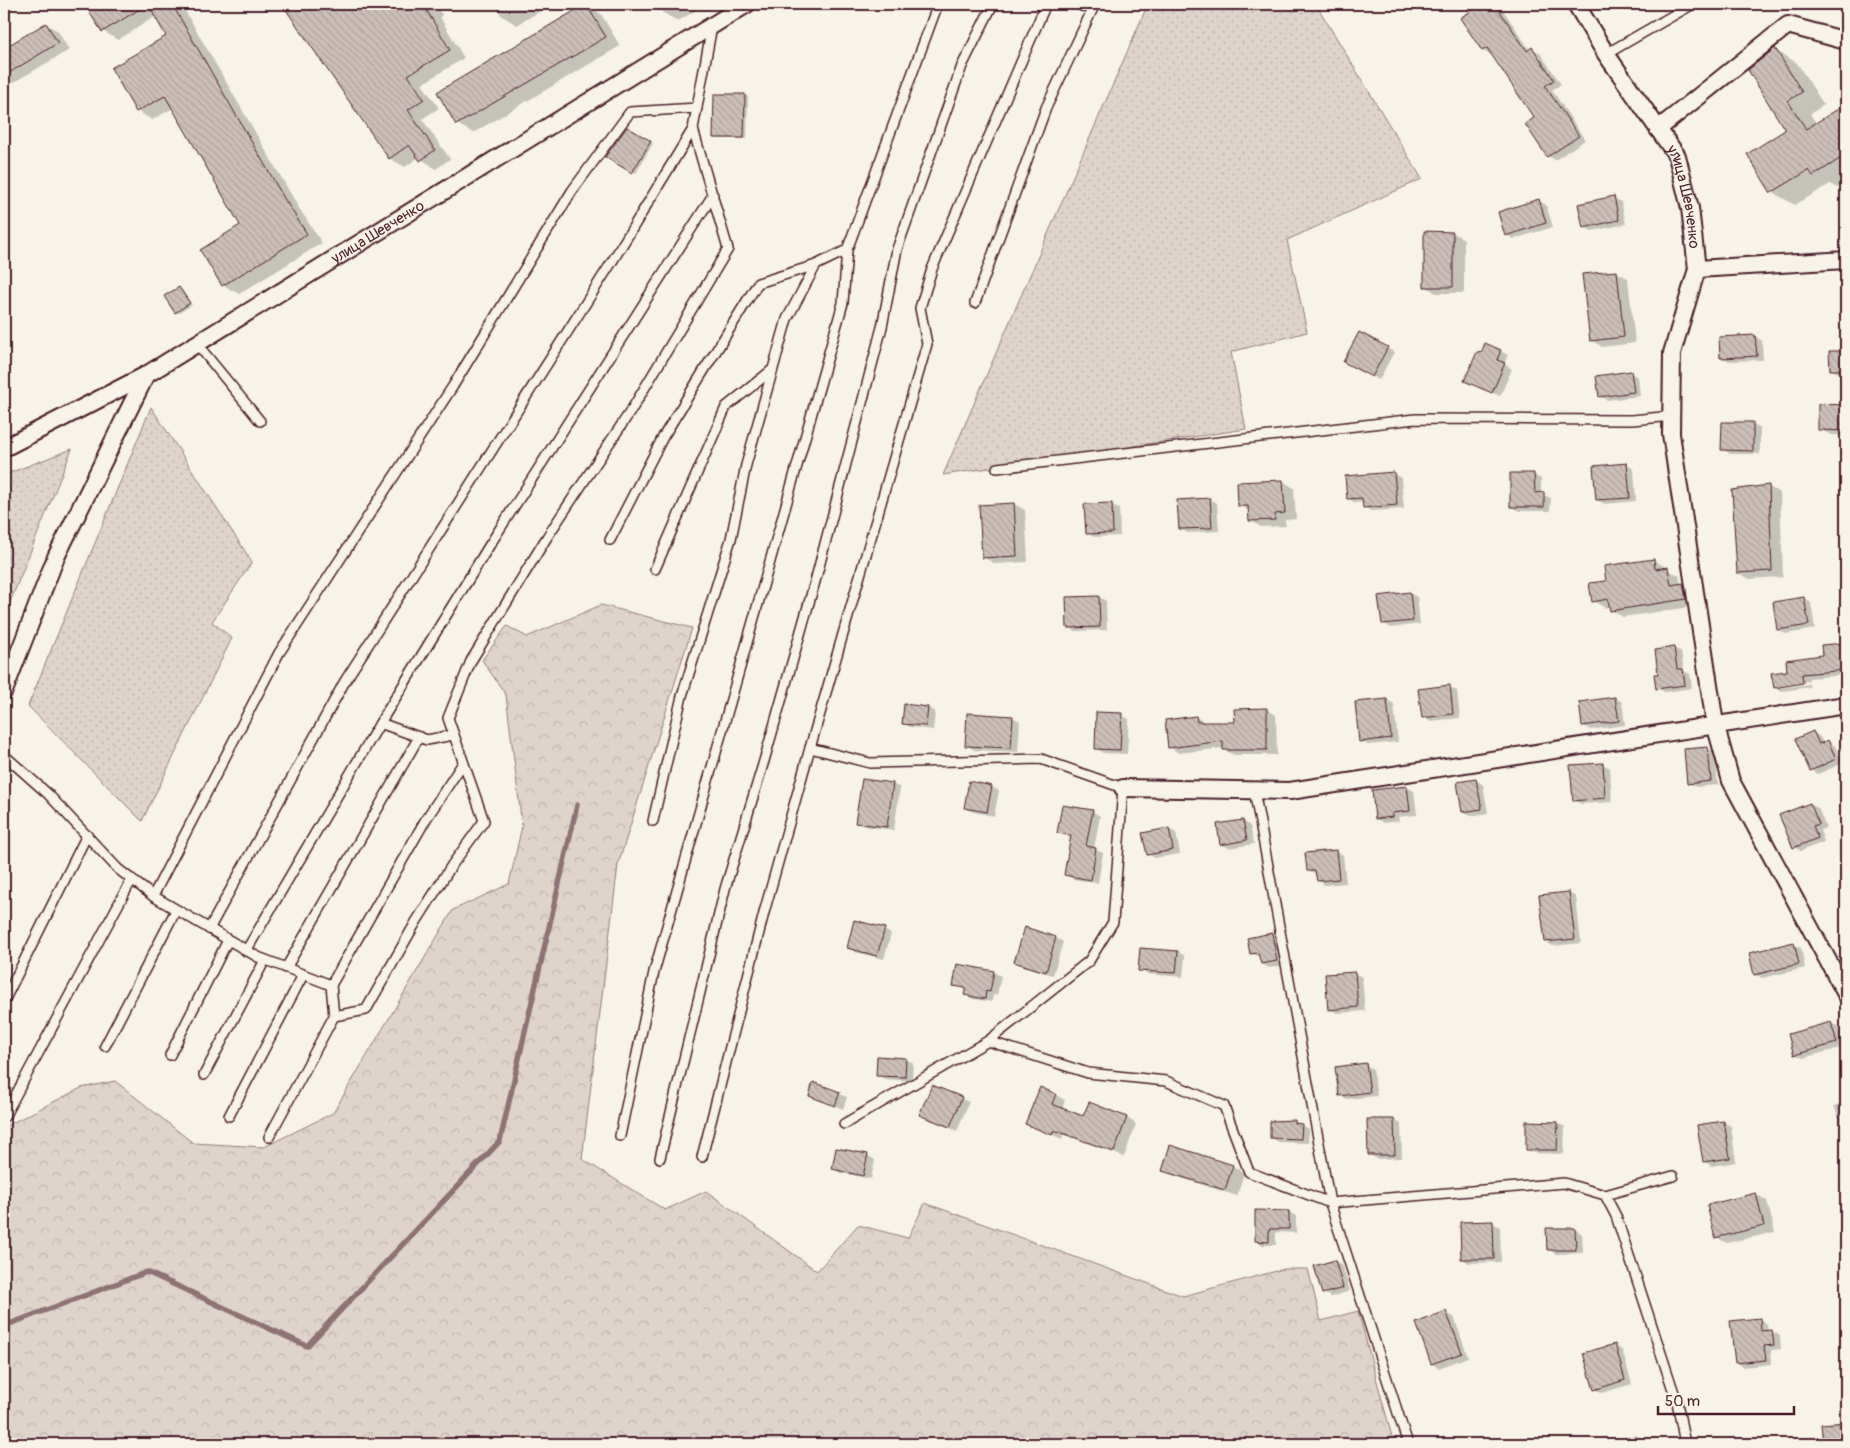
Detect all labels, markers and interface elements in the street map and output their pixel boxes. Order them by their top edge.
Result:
street label: улица Шевченко [1662,141,1704,250]
street label: улица Шевченко [327,196,428,269]
scale bar [1658,1383,1794,1415]
text: 50 m [1665,1392,1700,1411]

